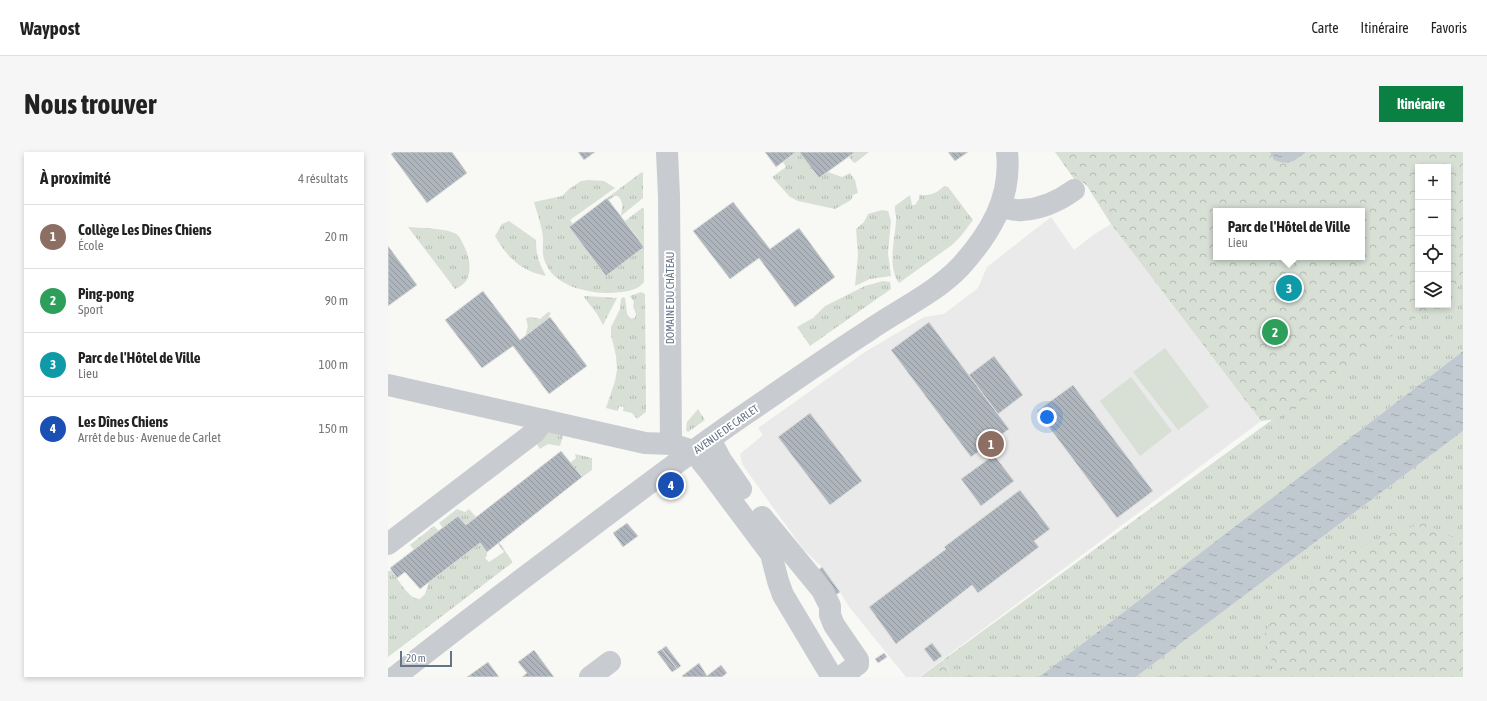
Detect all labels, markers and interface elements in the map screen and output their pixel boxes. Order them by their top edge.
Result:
text: Waypost [20,17,80,39]
text: Carte [1312,20,1339,36]
text: Itinéraire [1361,20,1409,36]
text: Favoris [1431,20,1467,36]
button: Itinéraire [1379,86,1463,122]
text: Nous trouver [24,88,156,120]
map controls [1415,164,1451,308]
button: + [1415,164,1451,200]
text: À proximité [40,168,111,188]
text: 4 résultats [298,171,348,186]
button: − [1415,200,1451,236]
popup [1213,208,1365,260]
text: Parc de l'Hôtel de Ville [1228,218,1350,235]
text: Collège Les Dines Chiens [78,221,212,238]
text: 1 [50,229,56,244]
text: 20 m [325,229,348,244]
text: Lieu [1228,235,1248,250]
button: locate [1415,236,1451,272]
text: École [78,238,104,253]
street label: DOMAINE DU CHÂTEAU [664,252,676,344]
button: layers [1415,272,1451,308]
pin: 3 [1276,273,1302,303]
text: Ping-pong [78,285,134,302]
text: 2 [50,293,56,308]
text: 90 m [325,293,348,308]
text: Sport [78,302,103,317]
pin: 2 [1262,317,1288,347]
text: Parc de l'Hôtel de Ville [78,349,201,366]
text: 3 [50,357,56,372]
text: 100 m [319,357,348,372]
text: Lieu [78,366,98,381]
street label: AVENUE DE CARLET [691,402,761,456]
your location [1037,407,1057,427]
text: Les Dînes Chiens [78,413,168,430]
text: 4 [50,421,56,436]
text: 150 m [319,421,348,436]
pin: 1 [978,429,1004,459]
text: Arrêt de bus · Avenue de Carlet [78,430,221,445]
pin: 4 [658,470,684,500]
scale bar [400,649,452,668]
text: 20 m [406,652,426,664]

